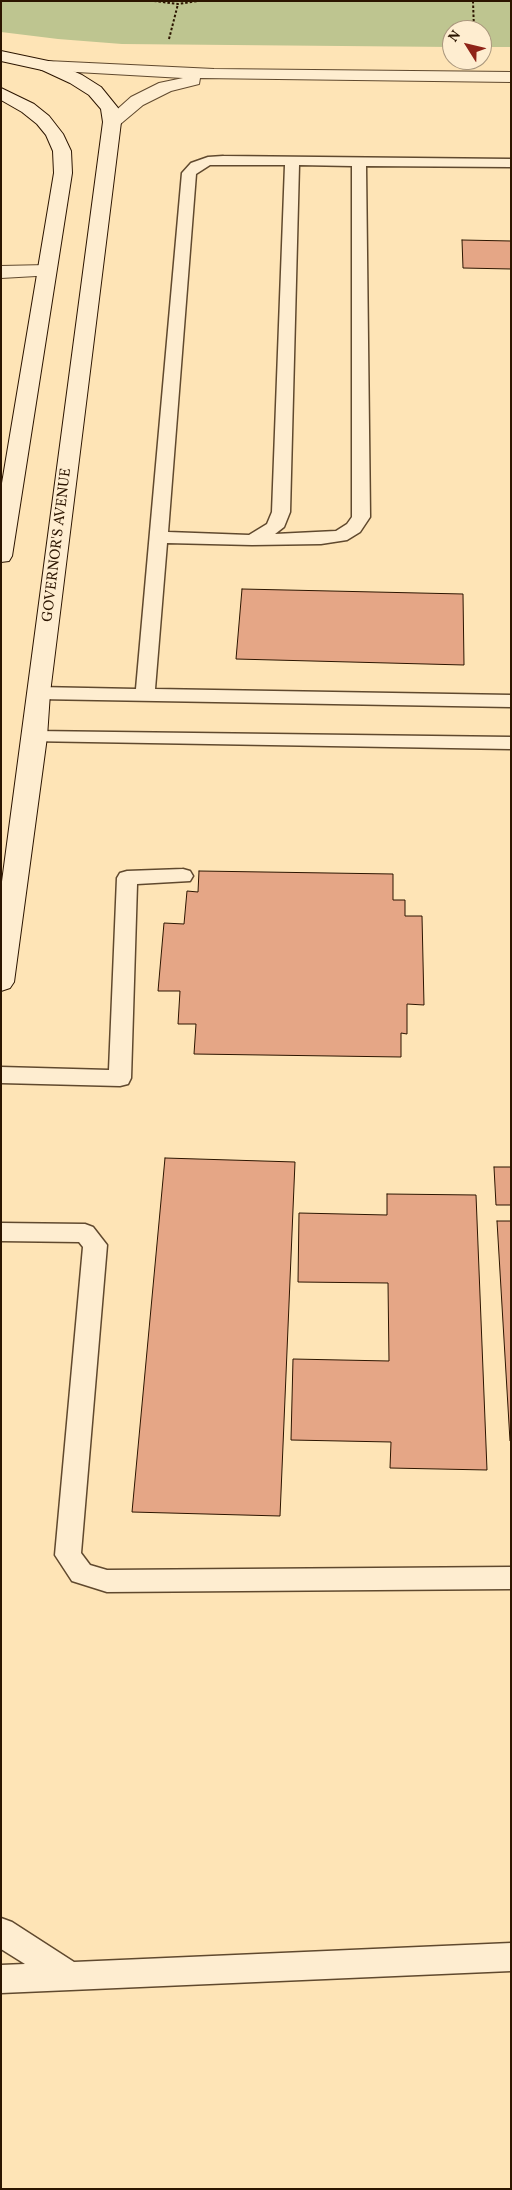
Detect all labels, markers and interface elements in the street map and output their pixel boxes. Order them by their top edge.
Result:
north arrow [442,20,492,70]
text: N [445,27,466,46]
street label: GOVERNOR'S AVENUE [40,467,76,623]

